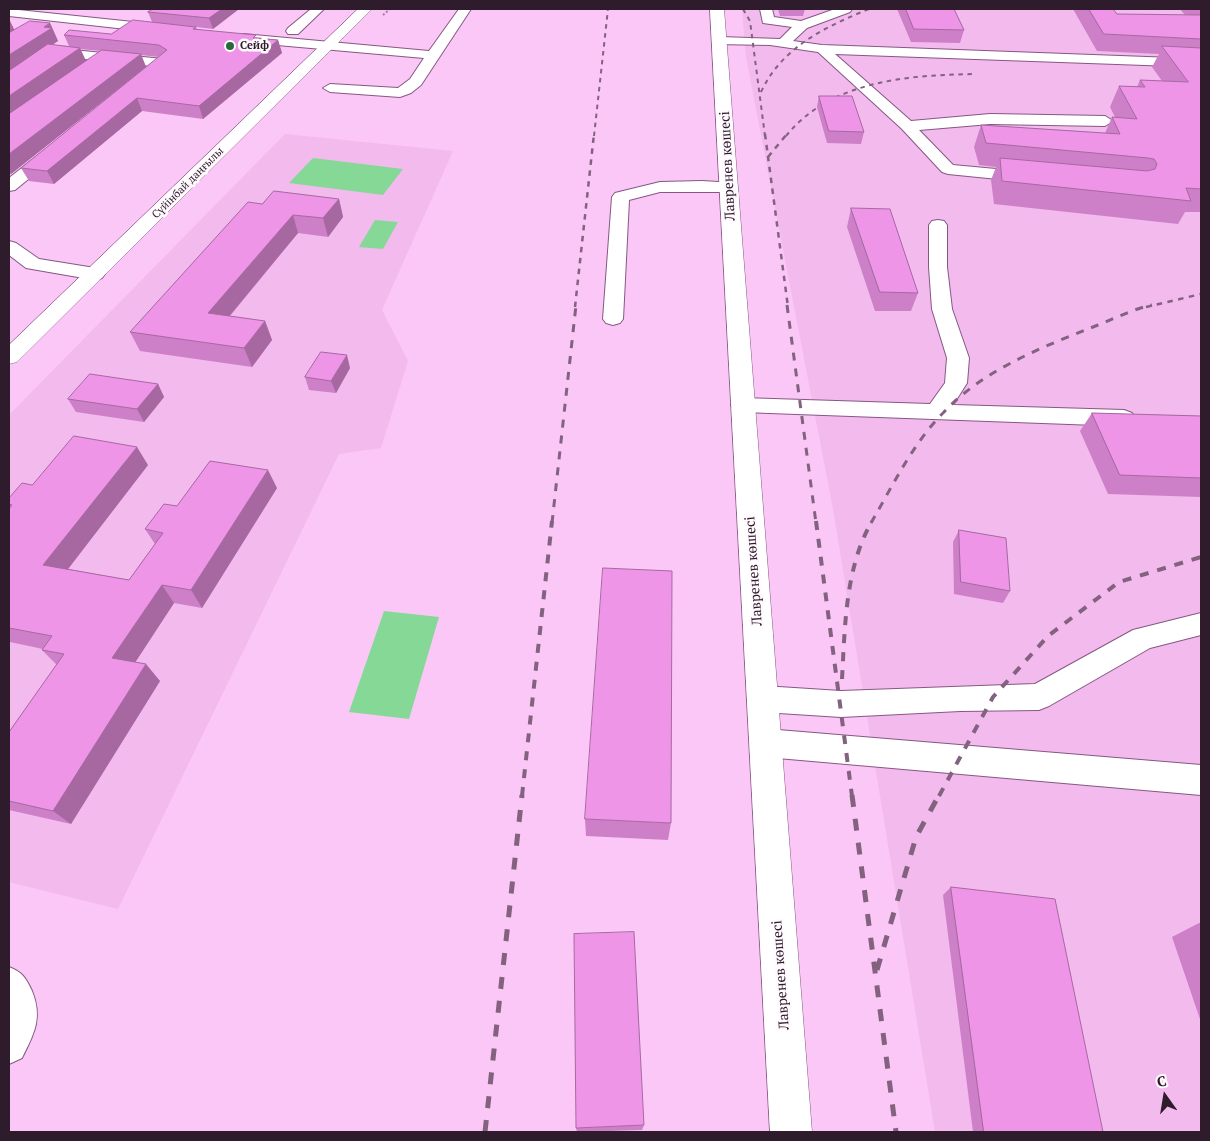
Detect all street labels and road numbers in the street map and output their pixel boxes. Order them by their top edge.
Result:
street label: Лавренев көшесі [717,111,739,221]
street label: Сүйінбай даңғылы [149,144,227,222]
street label: Лавренев көшесі [742,516,766,626]
street label: Лавренев көшесі [769,920,793,1030]

